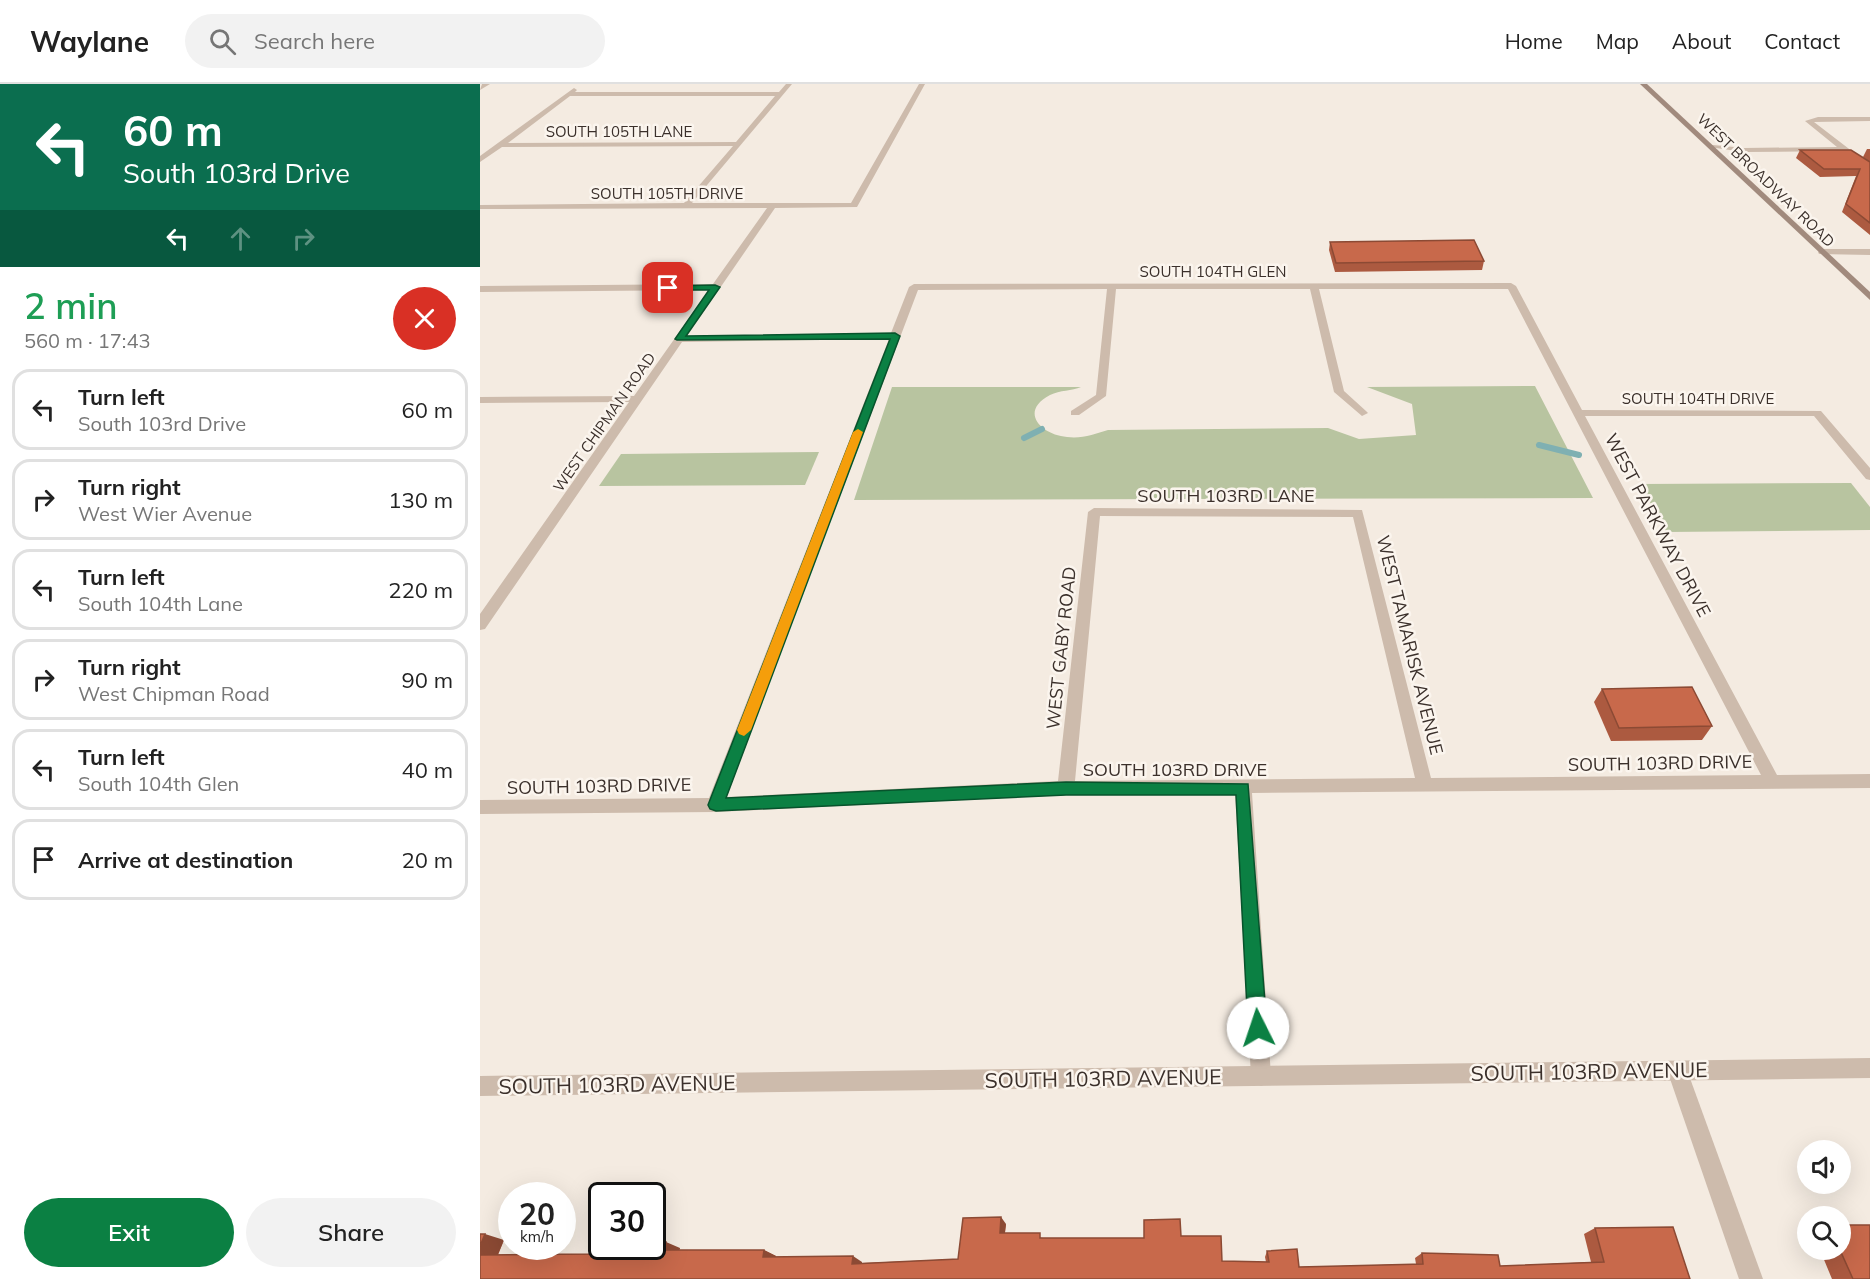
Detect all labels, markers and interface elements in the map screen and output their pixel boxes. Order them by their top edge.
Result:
search box [185,14,605,68]
text: Waylane [30,24,149,59]
icon: search [206,25,239,58]
text: Search here [254,27,375,55]
text: Home [1505,28,1563,54]
text: Map [1596,28,1639,54]
text: About [1672,28,1731,54]
text: Contact [1764,28,1840,54]
text: 60 m [123,104,223,157]
icon: left [24,108,102,186]
street label: WEST BROADWAY ROAD [1693,109,1839,251]
street label: SOUTH 105TH LANE [546,122,693,141]
text: South 103rd Drive [123,156,350,190]
street label: SOUTH 105TH DRIVE [591,184,743,203]
icon: left [161,222,194,255]
icon: ahead [224,222,257,255]
icon: right [287,222,320,255]
pin [642,262,693,313]
street label: SOUTH 104TH GLEN [1140,262,1286,281]
icon: arrive [651,271,684,304]
text: 2 min [24,283,118,328]
button: close [393,287,456,350]
text: 560 m · 17:43 [24,328,150,353]
street label: WEST CHIPMAN ROAD [549,349,659,495]
text: Turn left [78,383,165,411]
street label: SOUTH 104TH DRIVE [1622,389,1774,408]
icon: left [27,393,60,426]
text: 60 m [402,396,453,424]
text: South 103rd Drive [78,411,246,436]
street label: WEST PARKWAY DRIVE [1600,429,1716,621]
text: Turn right [78,473,181,501]
icon: right [27,483,60,516]
street label: SOUTH 103RD LANE [1137,484,1315,507]
text: 130 m [388,486,453,514]
text: West Wier Avenue [78,501,252,526]
street label: WEST TAMARISK AVENUE [1372,533,1448,757]
text: Turn left [78,563,165,591]
street label: WEST GABY ROAD [1041,565,1081,731]
icon: left [27,573,60,606]
text: 220 m [388,576,453,604]
text: South 104th Lane [78,591,243,616]
text: Turn right [78,653,181,681]
icon: right [27,663,60,696]
text: 90 m [402,666,453,694]
text: West Chipman Road [78,681,270,706]
text: Turn left [78,743,165,771]
street label: SOUTH 103RD DRIVE [1568,750,1752,776]
icon: left [27,753,60,786]
text: 40 m [402,756,453,784]
street label: SOUTH 103RD DRIVE [1083,758,1267,781]
text: South 104th Glen [78,771,239,796]
street label: SOUTH 103RD DRIVE [507,773,691,799]
icon: arrive [27,843,60,876]
text: Arrive at destination [78,846,293,874]
text: 20 m [402,846,453,874]
position arrow [1226,996,1290,1060]
street label: SOUTH 103RD AVENUE [1470,1056,1708,1086]
street label: SOUTH 103RD AVENUE [984,1063,1222,1093]
street label: SOUTH 103RD AVENUE [498,1069,736,1099]
map controls [1797,1140,1851,1260]
button: sound [1797,1140,1851,1194]
speed limit sign: 30 [588,1182,666,1260]
text: 20 [519,1195,555,1233]
button: Exit [24,1198,234,1267]
button: Share [246,1198,456,1267]
button: search [1797,1206,1851,1260]
text: km/h [520,1227,554,1246]

